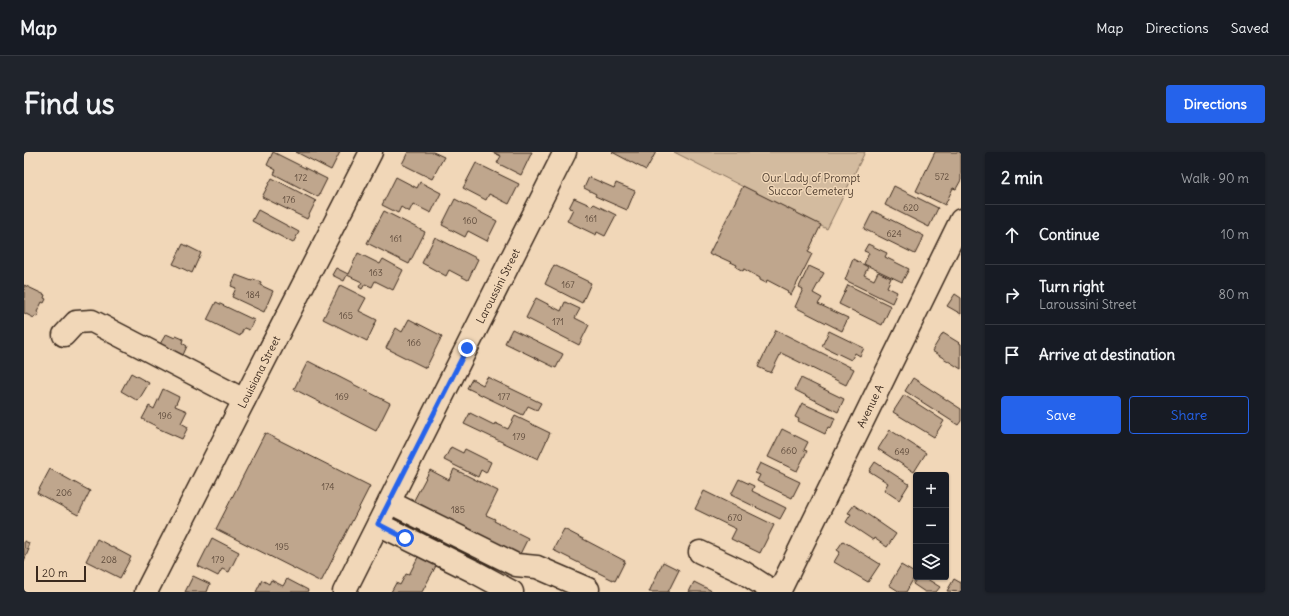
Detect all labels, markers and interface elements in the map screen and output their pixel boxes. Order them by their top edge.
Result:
text: Map [20,16,57,40]
text: Map [1096,19,1123,37]
text: Directions [1145,19,1209,37]
text: Saved [1231,19,1269,37]
button: Directions [1166,85,1265,123]
text: Find us [24,86,115,122]
text: 2 min [1001,167,1043,189]
text: Walk · 90 m [1181,170,1249,187]
park label: Our Lady of Prompt Succor Cemetery [762,171,861,198]
house number: 572 [935,171,949,182]
house number: 172 [295,172,308,183]
house number: 176 [282,194,296,205]
house number: 620 [903,202,919,213]
house number: 161 [585,213,597,224]
house number: 160 [463,215,477,226]
icon: ahead [1001,224,1023,246]
text: Continue [1039,225,1100,244]
text: 10 m [1221,226,1249,243]
house number: 624 [886,228,902,239]
house number: 161 [390,233,402,244]
street label: Laroussini Street [473,246,523,326]
house number: 163 [369,267,383,278]
text: Turn right [1039,277,1104,296]
house number: 167 [561,279,575,290]
icon: right [1001,284,1023,306]
text: 80 m [1218,286,1249,303]
house number: 184 [246,289,260,300]
text: Laroussini Street [1039,296,1136,313]
house number: 165 [339,310,353,321]
house number: 171 [552,316,564,327]
street label: Louisiana Street [235,333,283,411]
house number: 166 [407,337,421,348]
route end [458,339,476,357]
icon: arrive [1001,344,1023,366]
text: Arrive at destination [1039,345,1175,364]
street label: Avenue A [854,382,886,430]
house number: 169 [335,391,349,402]
house number: 177 [498,391,511,402]
button: Save [1001,396,1121,434]
button: Share [1129,396,1249,434]
house number: 196 [158,410,172,421]
house number: 179 [512,431,526,442]
house number: 660 [781,445,797,456]
house number: 649 [894,446,910,457]
map controls [913,472,949,580]
button: + [913,472,949,508]
house number: 174 [322,481,335,492]
house number: 206 [56,487,72,498]
house number: 185 [451,504,465,515]
button: − [913,508,949,544]
house number: 670 [727,512,743,523]
route start [396,529,414,547]
house number: 195 [275,541,289,552]
button: layers [913,544,949,580]
house number: 208 [101,554,117,565]
house number: 179 [211,554,225,565]
scale bar [36,564,86,583]
text: 20 m [42,566,68,580]

